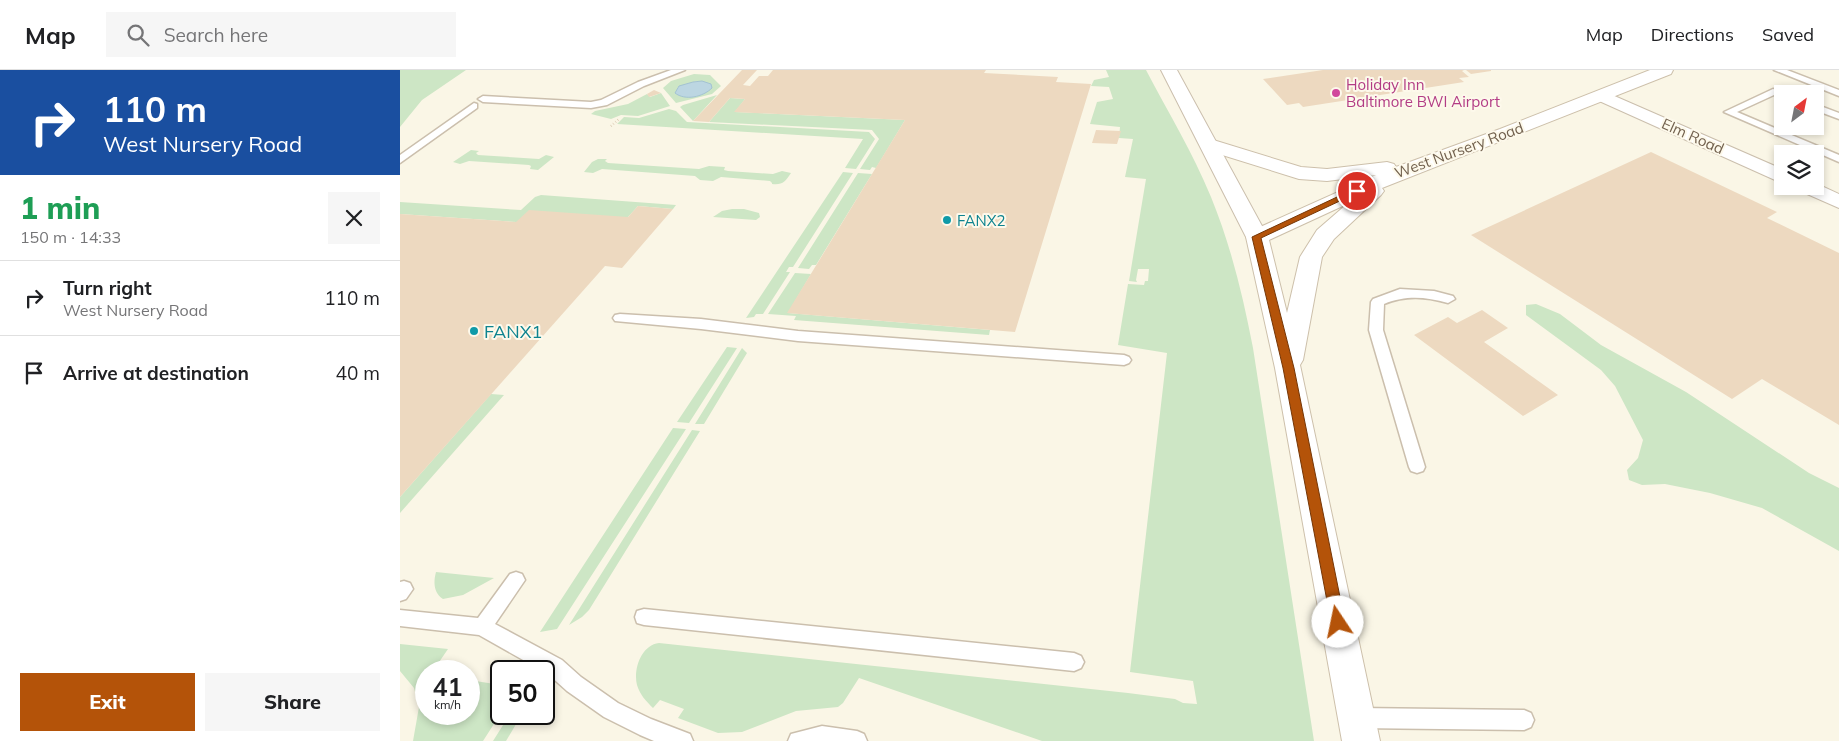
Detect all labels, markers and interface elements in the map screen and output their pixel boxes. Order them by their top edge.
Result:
search box [106,12,456,57]
text: Map [25,20,76,50]
icon: search [124,21,152,49]
text: Search here [164,23,268,47]
text: Map [1586,23,1623,46]
text: Directions [1651,23,1734,46]
text: Saved [1762,23,1814,46]
place label: Holiday Inn Baltimore BWI Airport [1346,75,1500,111]
north arrow [1774,85,1824,135]
map controls [1774,85,1824,195]
text: 110 m [103,87,207,131]
marker: Holiday Inn Baltimore BWI Airport [1330,87,1342,99]
icon: right [20,90,85,155]
street label: Elm Road [1659,114,1727,158]
street label: West Nursery Road [1392,118,1526,182]
text: West Nursery Road [103,130,302,158]
button: layers [1774,145,1824,195]
pin [1336,170,1378,212]
icon: arrive [1343,177,1371,205]
text: 1 min [20,189,100,227]
button: close [328,192,380,244]
place label: FANX2 [957,211,1006,230]
marker: FANX2 [941,214,953,226]
text: 150 m · 14:33 [20,227,121,247]
text: Turn right [63,276,152,300]
icon: right [20,284,48,312]
text: 110 m [324,286,380,310]
text: West Nursery Road [63,300,208,320]
place label: FANX1 [484,320,542,343]
marker: FANX1 [468,325,480,337]
icon: arrive [20,359,48,387]
text: Arrive at destination [63,361,249,385]
text: 40 m [336,361,380,385]
position arrow [1311,595,1363,647]
speed limit sign: 50 [490,660,555,725]
text: 41 [432,671,463,702]
button: Exit [20,673,195,731]
button: Share [205,673,380,731]
text: km/h [434,697,461,712]

